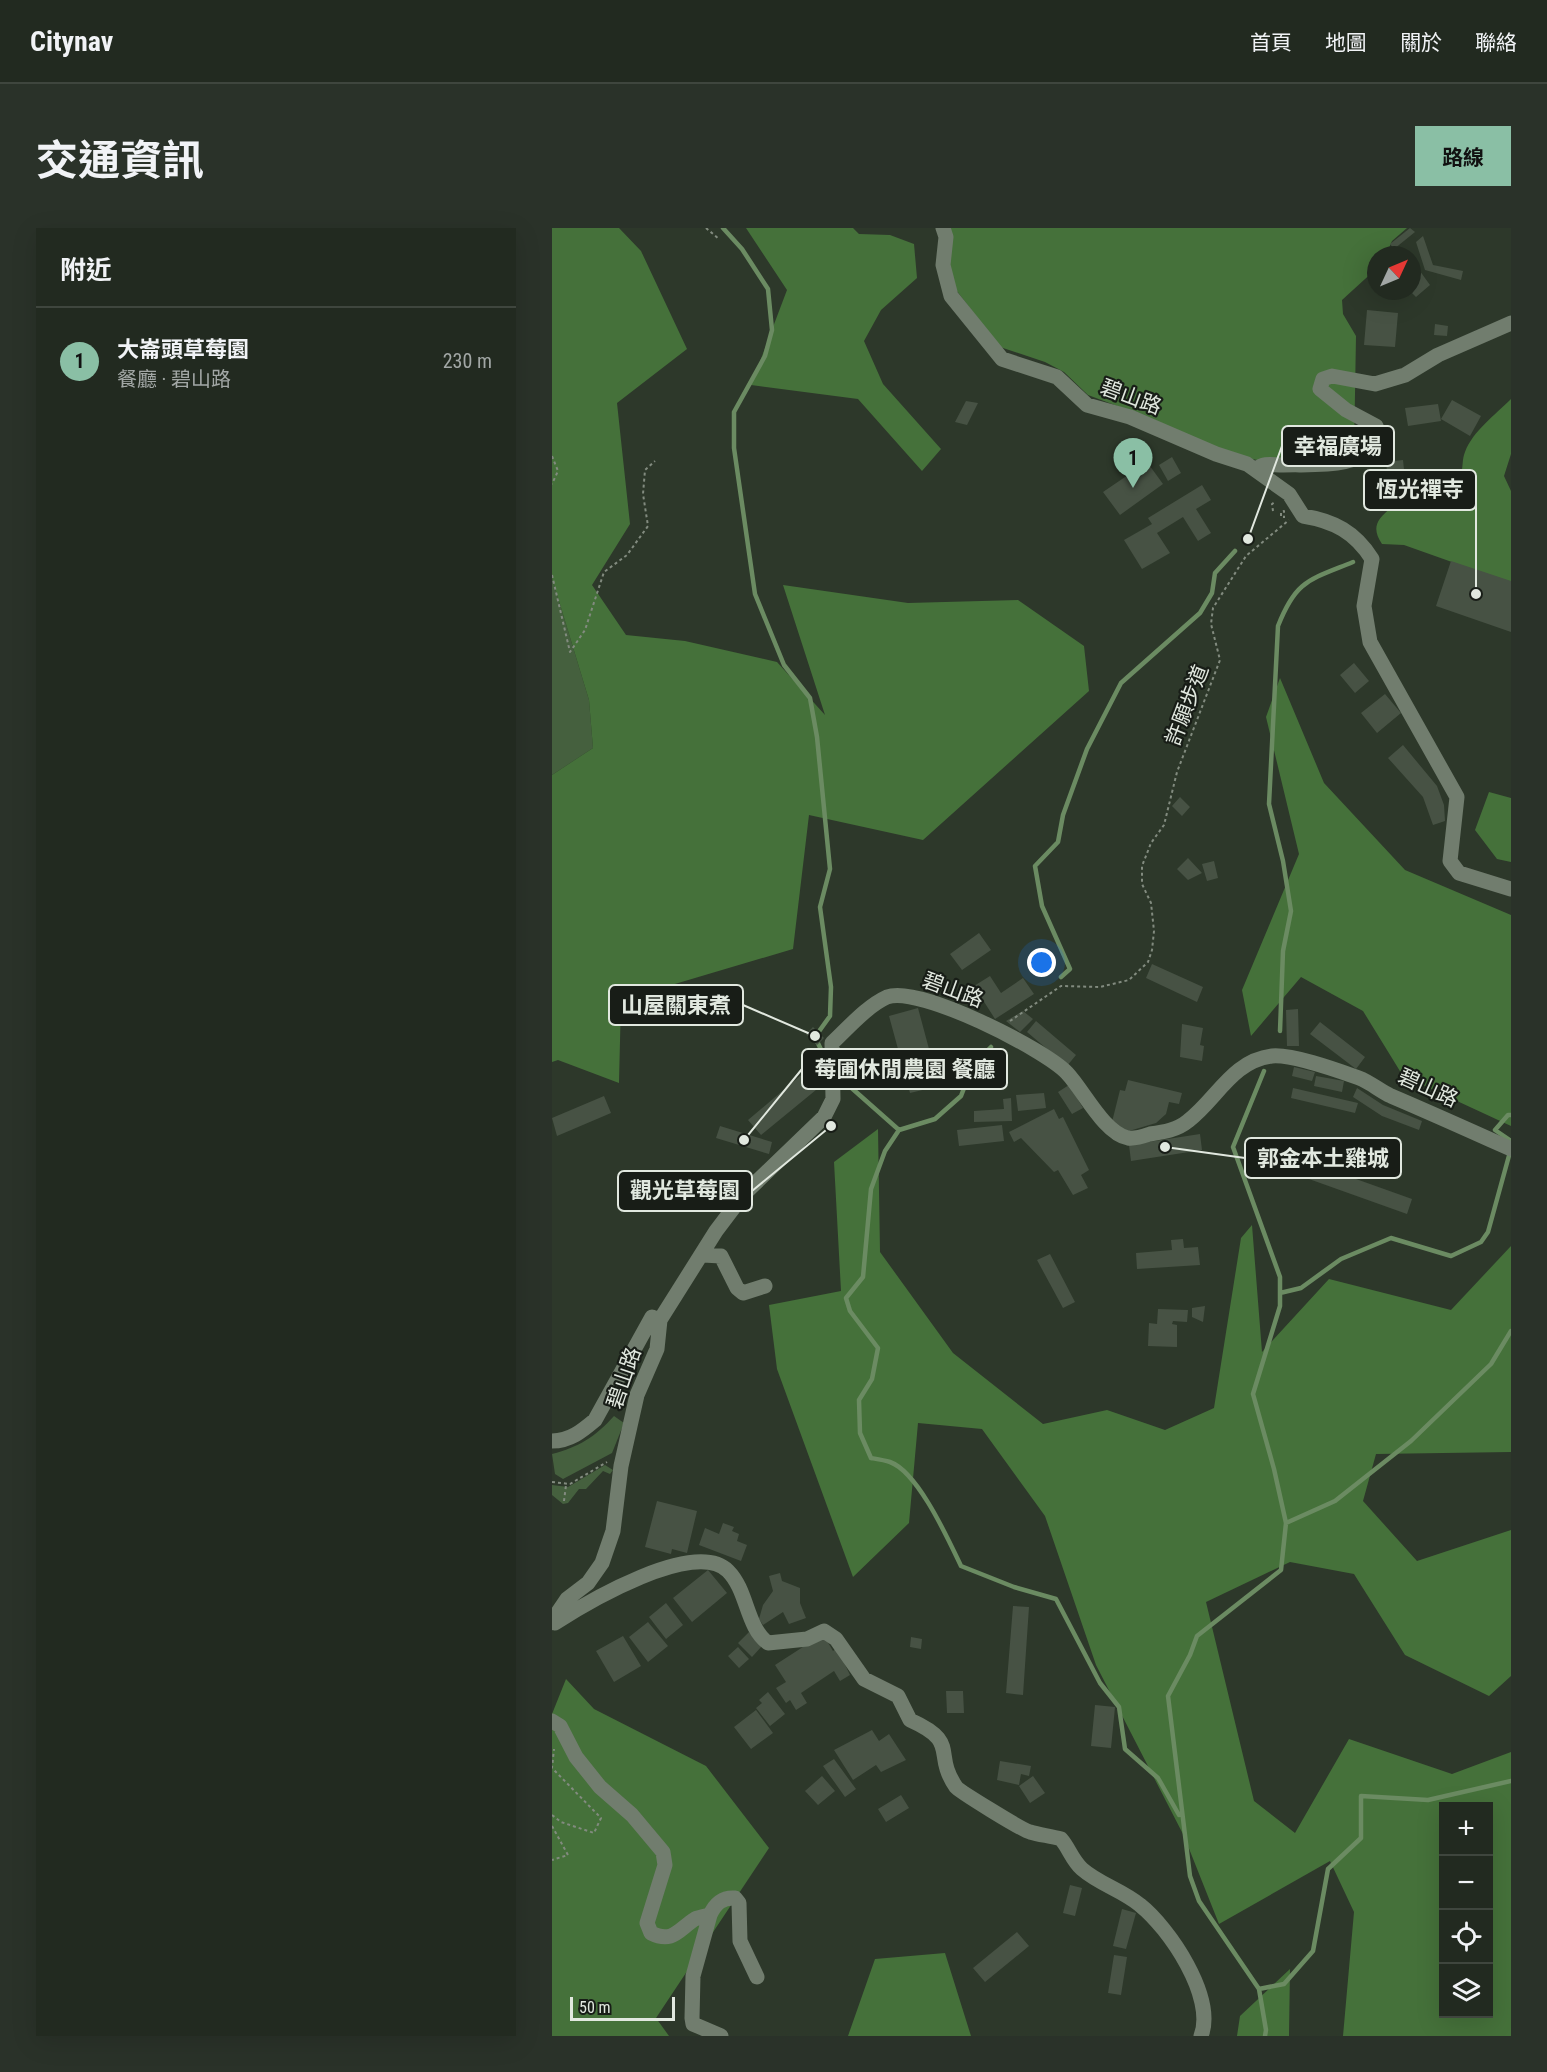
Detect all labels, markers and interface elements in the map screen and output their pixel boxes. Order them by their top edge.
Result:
text: Citynav [30,25,113,58]
text: 首頁 [1250,31,1292,55]
text: 地圖 [1325,31,1367,55]
text: 關於 [1400,31,1442,55]
text: 聯絡 [1475,31,1517,55]
button: 路線 [1415,126,1511,186]
text: 交通資訊 [36,136,204,185]
north arrow [1367,246,1421,300]
text: 附近 [60,255,112,285]
text: 大崙頭草莓園 [117,337,249,362]
text: 1 [74,349,85,373]
text: 230 m [443,349,492,373]
text: 餐廳 · 碧山路 [117,367,231,391]
street label: 碧山路 [1097,375,1165,419]
callout: 幸福廣場 [1282,426,1394,466]
text: 幸福廣場 [1294,434,1382,459]
pin: 1 [1114,438,1152,488]
callout: 恆光禪寺 [1364,470,1476,510]
text: 恆光禪寺 [1376,477,1464,502]
street label: 許願步道 [1161,661,1213,749]
your location [1027,948,1056,977]
street label: 碧山路 [919,968,987,1012]
callout: 山屋關東煮 [609,985,743,1025]
text: 山屋關東煮 [621,993,731,1018]
callout: 莓圃休閒農園 餐廳 [802,1049,1007,1089]
text: 莓圃休閒農園 餐廳 [814,1057,996,1082]
street label: 碧山路 [1394,1064,1462,1112]
callout: 郭金本土雞城 [1245,1138,1401,1178]
text: 郭金本土雞城 [1257,1146,1389,1171]
callout: 觀光草莓園 [618,1171,752,1211]
text: 觀光草莓園 [630,1178,740,1203]
street label: 碧山路 [602,1344,646,1412]
map controls [1439,1802,1493,2018]
button: + [1439,1802,1493,1856]
button: − [1439,1856,1493,1910]
button: locate [1439,1910,1493,1964]
button: layers [1439,1964,1493,2018]
scale bar [570,1994,675,2022]
text: 50 m [579,1998,611,2017]

